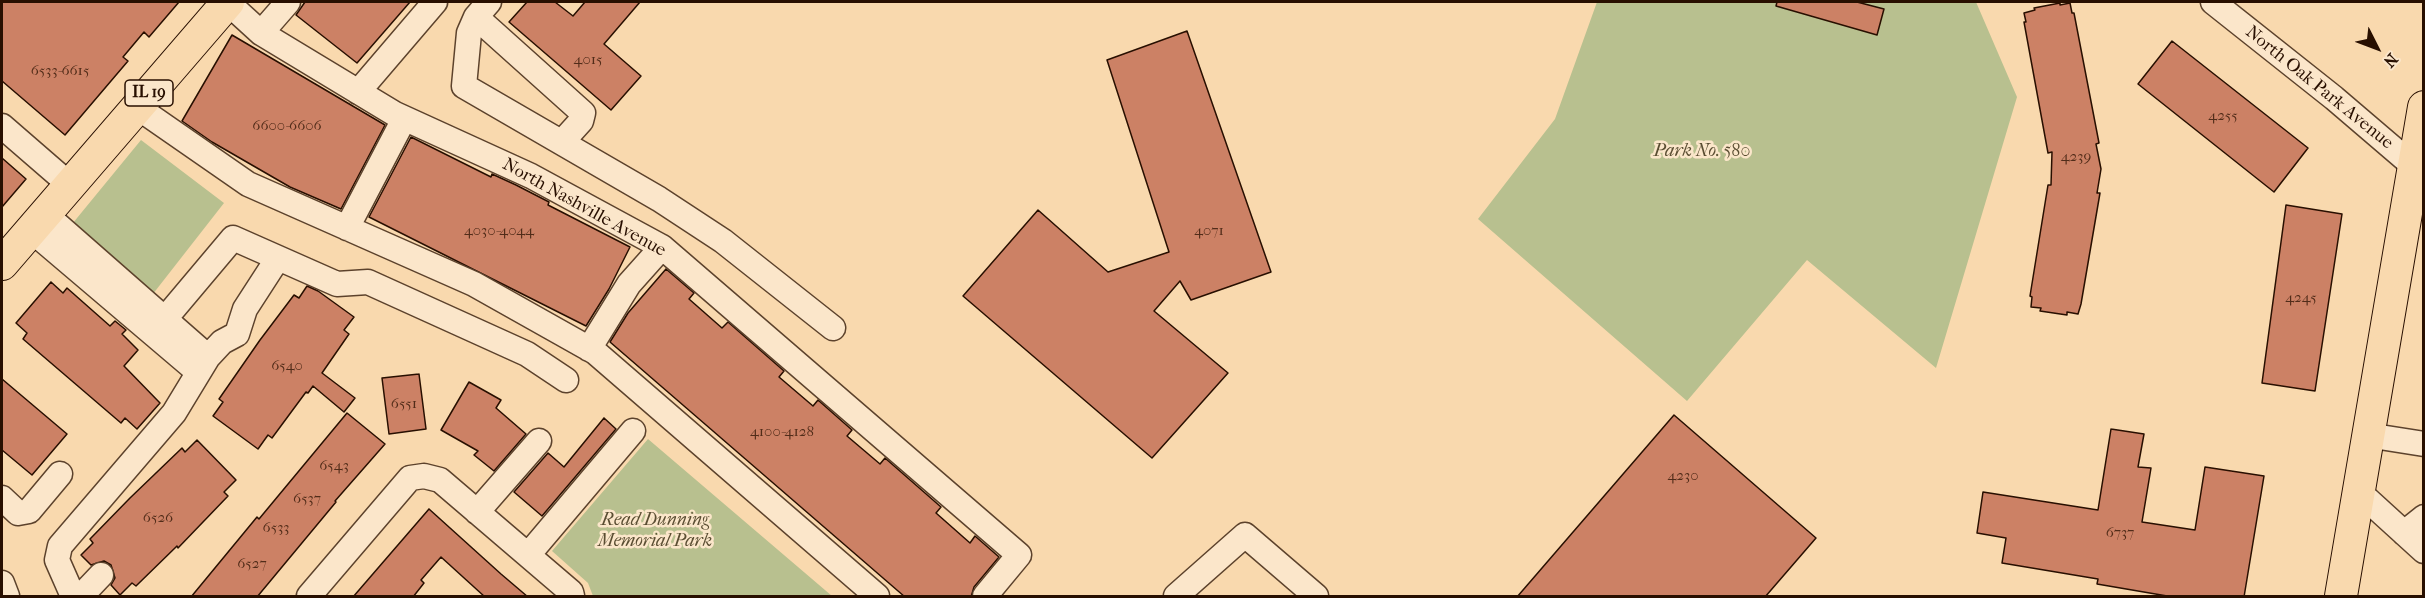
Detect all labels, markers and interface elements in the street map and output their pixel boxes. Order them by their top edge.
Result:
north arrow [2347,18,2407,78]
street label: North Oak Park Avenue [2241,22,2397,154]
house number: 4015 [574,51,602,69]
house number: 6533-6615 [31,62,89,80]
road number: IL 19 [125,80,173,106]
house number: 4255 [2208,107,2238,125]
house number: 6600-6606 [252,117,322,135]
park label: Park No. 580 [1654,141,1750,163]
house number: 4239 [2061,148,2091,166]
street label: North Nashville Avenue [499,154,669,262]
house number: 4030-4044 [464,222,534,240]
house number: 4071 [1194,222,1224,240]
house number: 4245 [2285,289,2317,307]
house number: 6540 [271,357,303,375]
house number: 6551 [391,395,417,413]
house number: 4100-4128 [750,423,814,441]
house number: 6543 [319,457,349,475]
house number: 4230 [1668,467,1698,485]
house number: 6537 [293,490,321,508]
house number: 6526 [143,509,173,527]
park label: Read Dunning Memorial Park [598,510,712,552]
house number: 6533 [263,519,289,537]
house number: 6737 [2106,524,2134,542]
house number: 6527 [237,555,267,573]

